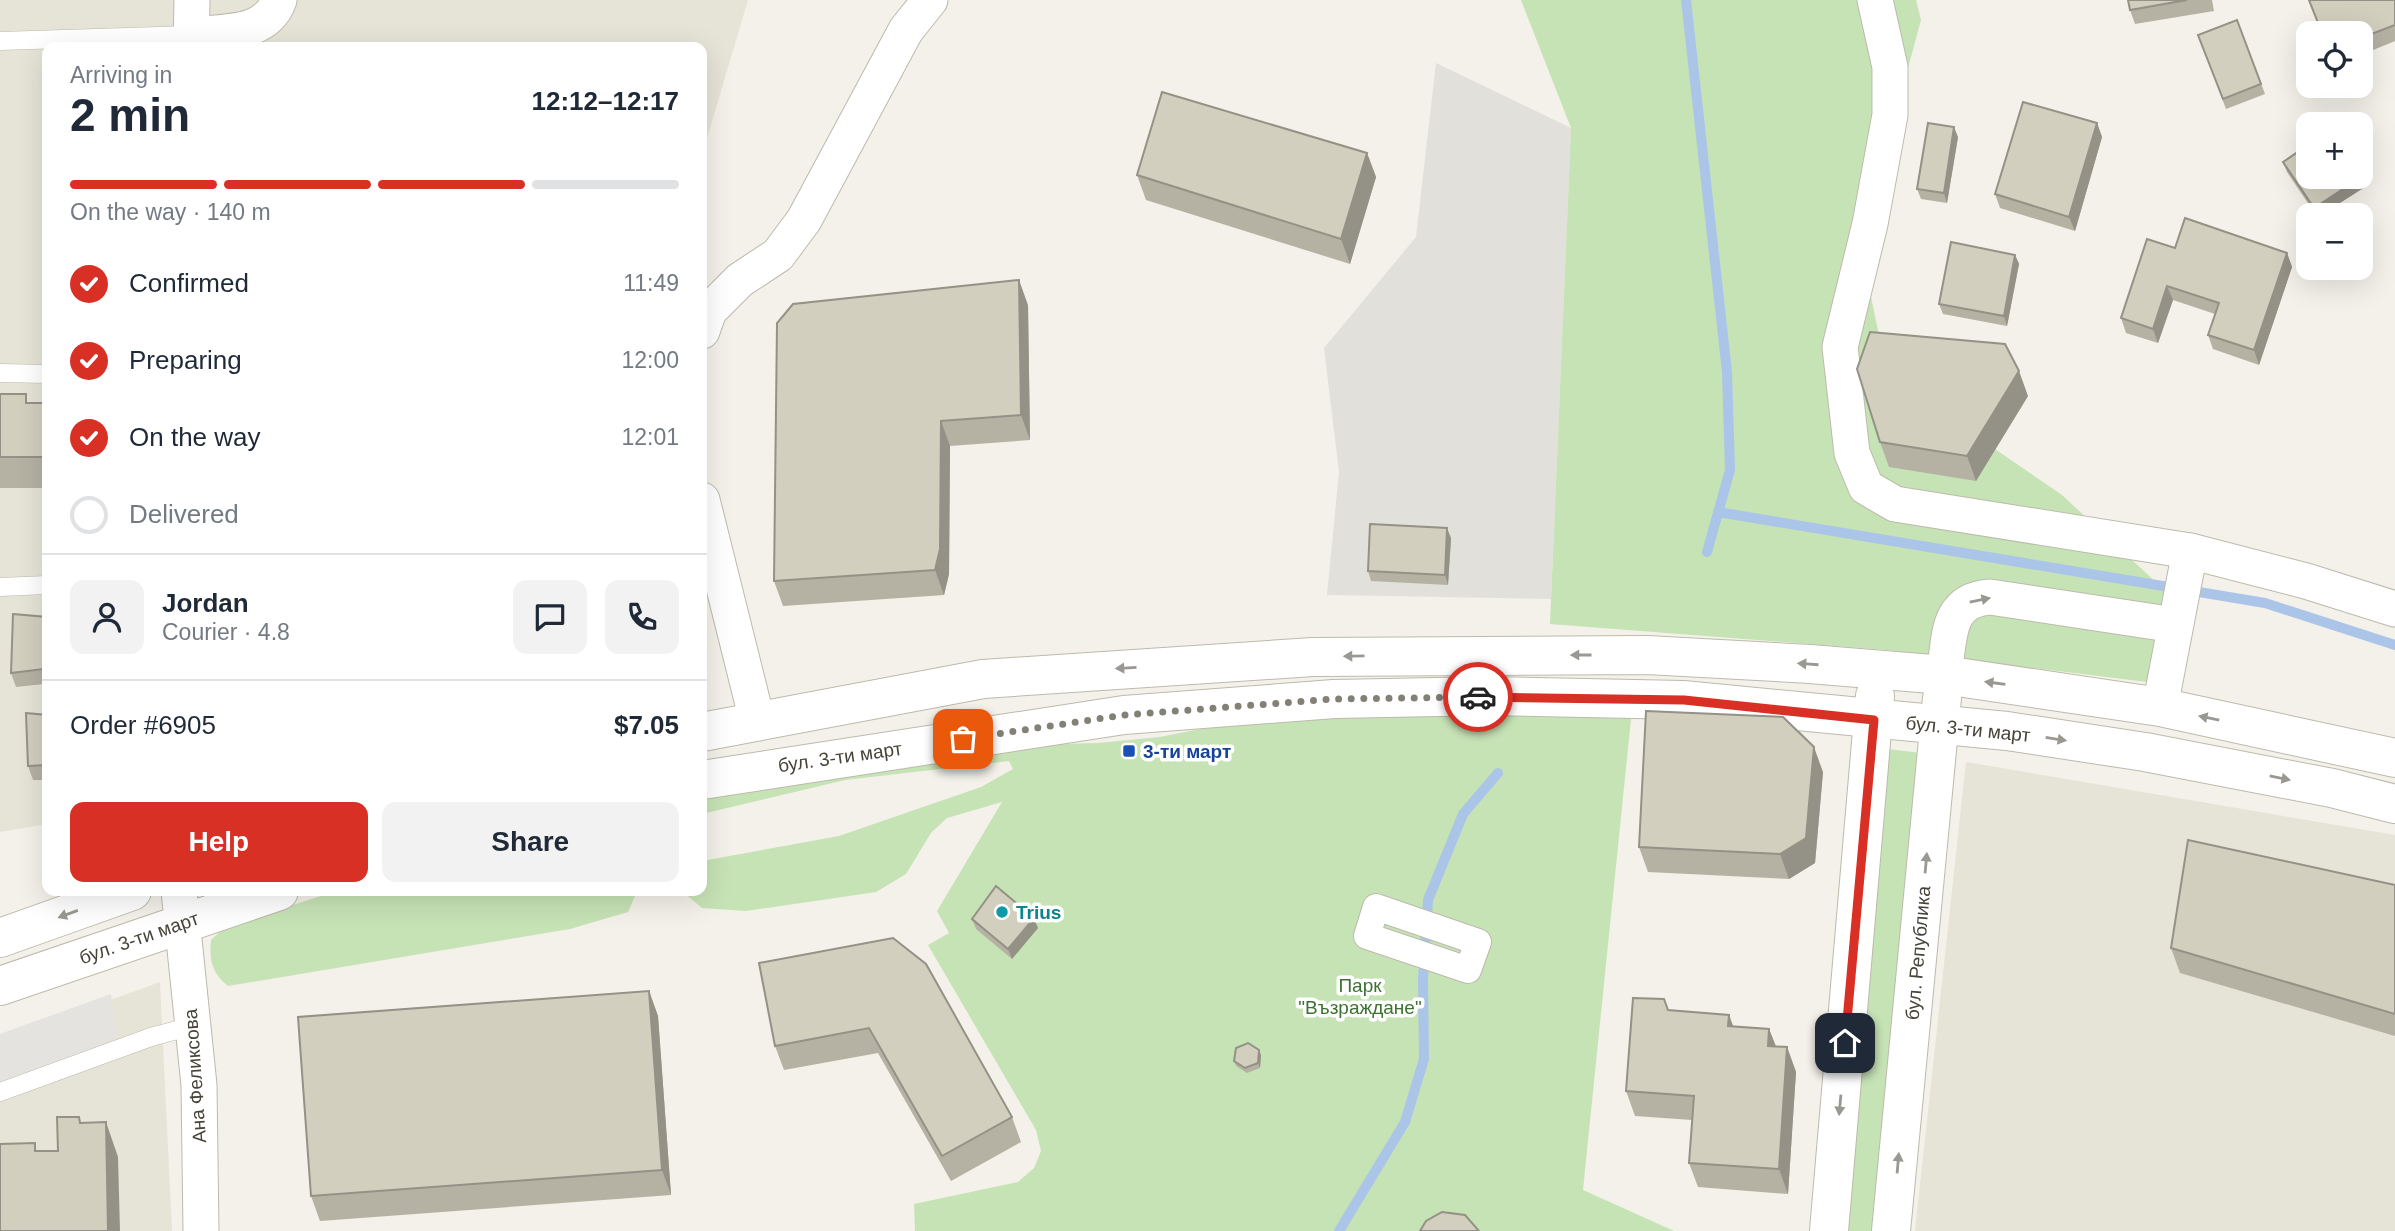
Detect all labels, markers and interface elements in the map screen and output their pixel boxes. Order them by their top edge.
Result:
map controls [2296,21,2373,280]
button: locate [2296,21,2373,98]
text: Arriving in [70,62,172,88]
text: 12:12–12:17 [532,86,679,116]
text: 2 min [70,89,190,141]
button: + [2296,112,2373,189]
text: On the way · 140 m [70,199,271,225]
button: − [2296,203,2373,280]
icon: check [70,265,108,303]
text: Confirmed [129,268,249,298]
text: 11:49 [623,270,679,296]
icon: check [70,342,108,380]
text: Preparing [129,345,242,375]
text: 12:00 [621,347,679,373]
icon: check [70,419,108,457]
text: On the way [129,422,261,452]
text: 12:01 [621,424,679,450]
text: Delivered [129,499,239,529]
button: person [70,580,144,654]
button: chat [513,580,587,654]
button: phone [605,580,679,654]
text: Jordan [162,588,249,618]
one-way arrow [1969,594,1991,605]
text: Courier · 4.8 [162,619,290,645]
one-way arrow [1570,649,1592,661]
one-way arrow [1342,651,1364,662]
one-way arrow [1797,658,1819,669]
courier [1443,662,1513,732]
one-way arrow [1115,663,1137,674]
one-way arrow [1984,677,2006,688]
icon: car [1459,678,1497,716]
pin [933,709,993,769]
text: Order #6905 [70,710,216,740]
text: $7.05 [614,710,679,740]
street label: бул. 3-ти март [1905,712,2032,746]
one-way arrow [2197,712,2219,723]
icon: bag [944,720,982,758]
one-way arrow [2046,734,2068,745]
street label: бул. 3-ти март [777,738,904,776]
place label: 3-ти март [1143,741,1231,762]
marker: 3-ти март [1121,743,1137,759]
one-way arrow [2269,773,2291,784]
button: Help [70,802,368,882]
button: Share [382,802,679,882]
one-way arrow [1921,852,1932,874]
street label: бул. Република [1902,885,1934,1021]
place label: Trius [1016,902,1061,923]
marker: Trius [994,904,1010,920]
street label: бул. 3-ти март [76,908,202,968]
one-way arrow [57,909,78,920]
park label: Парк "Възраждане" [1298,975,1422,1018]
street label: Ана Феликсова [180,1008,210,1144]
pin [1815,1013,1875,1073]
icon: home [1826,1024,1864,1062]
one-way arrow [1834,1094,1845,1116]
one-way arrow [1892,1152,1903,1174]

